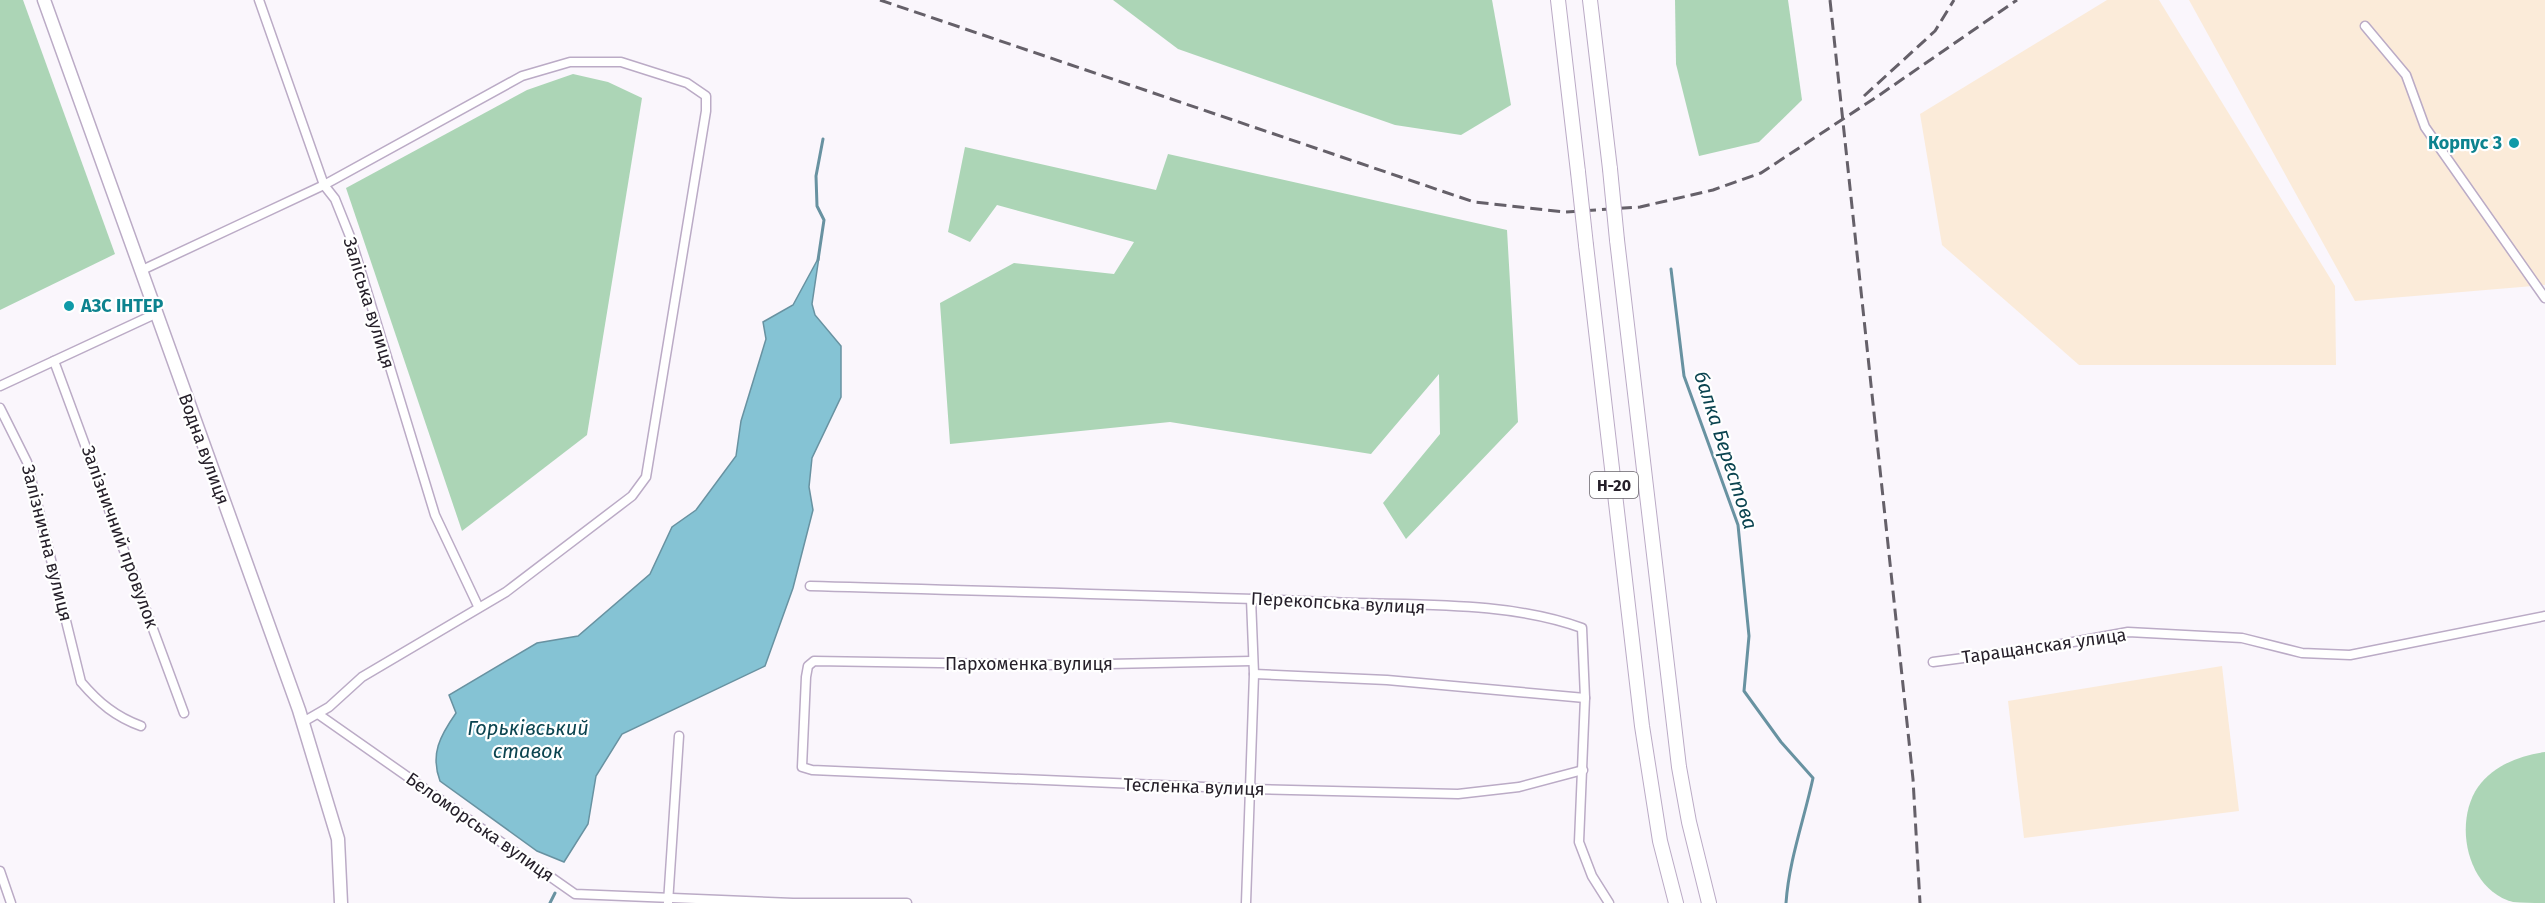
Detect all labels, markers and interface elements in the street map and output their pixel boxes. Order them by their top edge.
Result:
place label: Корпус 3 [2428,132,2502,154]
marker: Корпус 3 [2507,136,2521,150]
street label: Заліська вулиця [339,235,399,371]
place label: АЗС ІНТЕР [80,295,163,317]
marker: АЗС ІНТЕР [62,299,76,313]
water label: балка Берестова [1689,368,1763,532]
street label: Водна вулиця [174,390,234,508]
street label: Залізничний провулок [77,443,164,632]
street label: Залізнична вулиця [17,463,77,623]
road number: Н-20 [1590,472,1638,498]
street label: Перекопська вулиця [1250,587,1426,619]
street label: Таращанская улица [1960,624,2128,668]
street label: Пархоменка вулиця [945,653,1113,675]
water label: Горьківський ставок [467,716,589,763]
street label: Беломорська вулиця [402,768,558,886]
street label: Тесленка вулиця [1123,774,1265,800]

